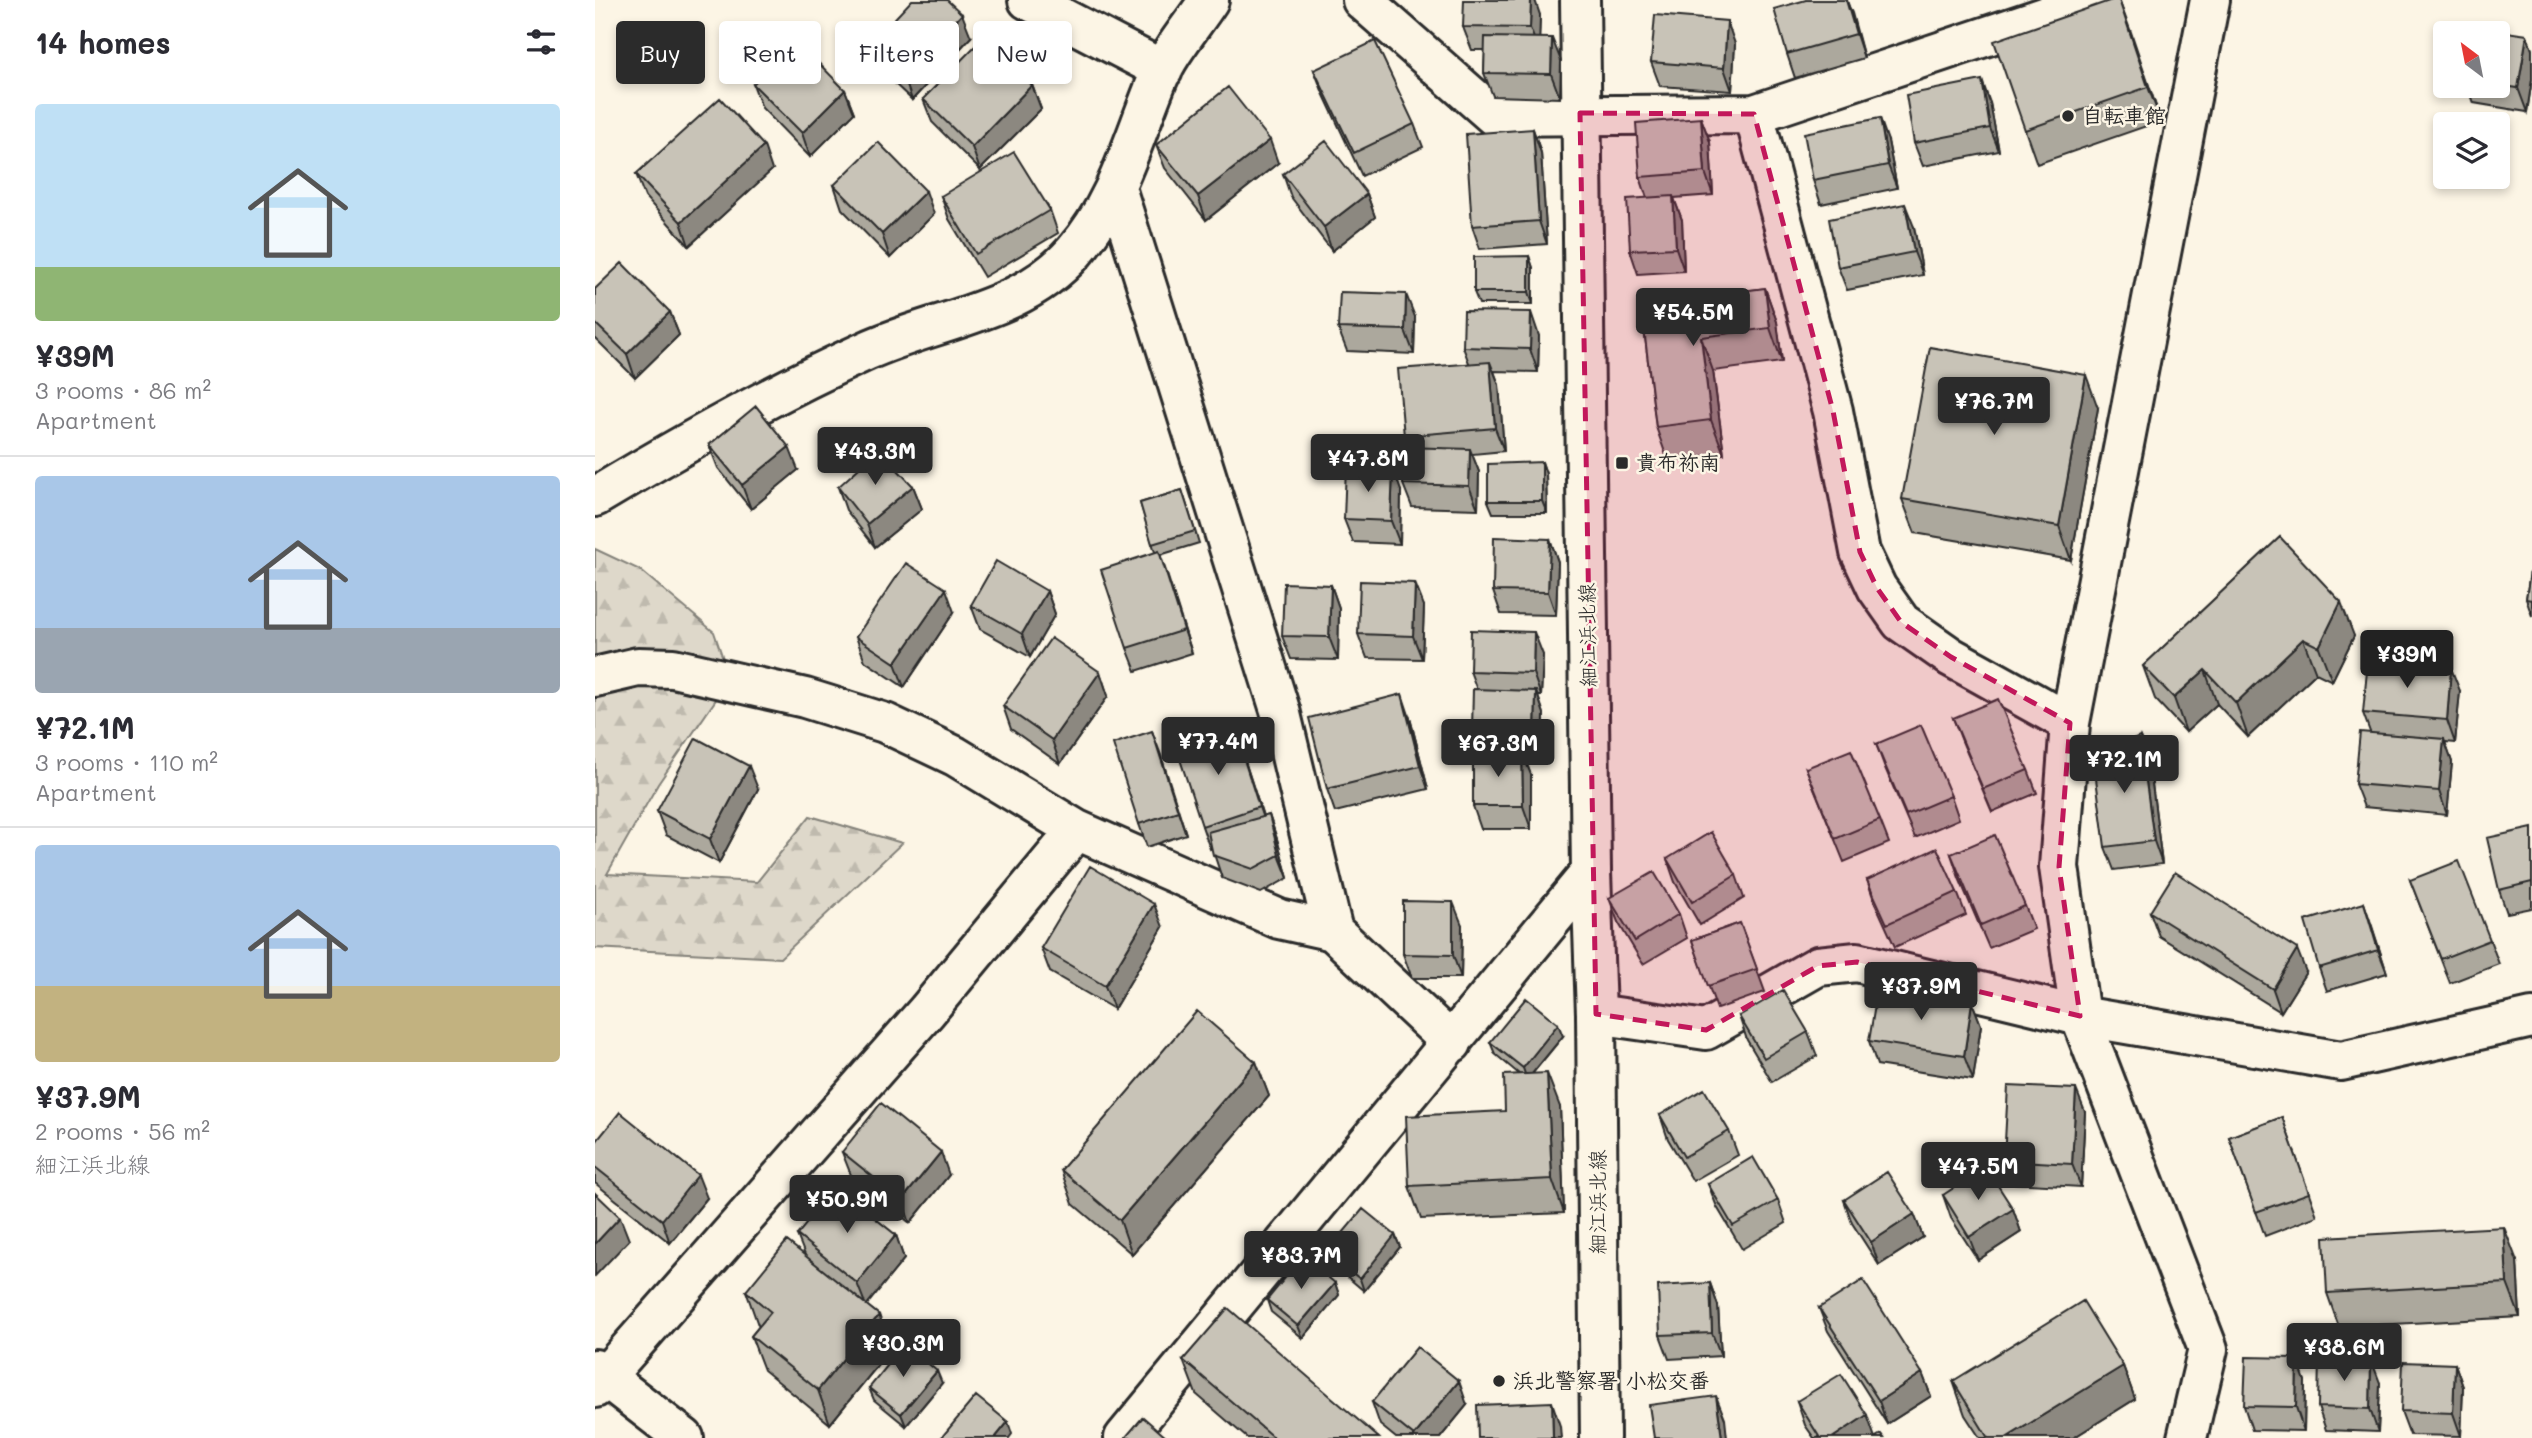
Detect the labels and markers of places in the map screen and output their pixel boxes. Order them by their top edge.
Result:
place label: 自転車館 [2082,101,2166,128]
marker: 自転車館 [2060,108,2076,124]
pin: ¥54.5M [1636,288,1750,348]
pin: ¥76.7M [1937,378,2051,437]
pin: ¥43.3M [818,428,932,487]
pin: ¥47.8M [1311,434,1425,494]
place label: 貴布祢南 [1636,448,1720,475]
marker: 貴布祢南 [1614,455,1630,471]
pin: ¥39M [2366,630,2448,690]
pin: ¥77.4M [1161,718,1275,777]
pin: ¥67.3M [1441,720,1555,779]
pin: ¥72.1M [2067,736,2181,795]
pin: ¥37.9M [1864,962,1978,1022]
pin: ¥47.5M [1921,1142,2035,1202]
pin: ¥50.9M [790,1176,904,1235]
pin: ¥83.7M [1244,1232,1358,1291]
pin: ¥30.3M [846,1320,960,1379]
pin: ¥38.6M [2287,1324,2401,1383]
place label: 浜北警察署 小松交番 [1513,1366,1710,1393]
marker: 浜北警察署 小松交番 [1491,1373,1507,1389]

